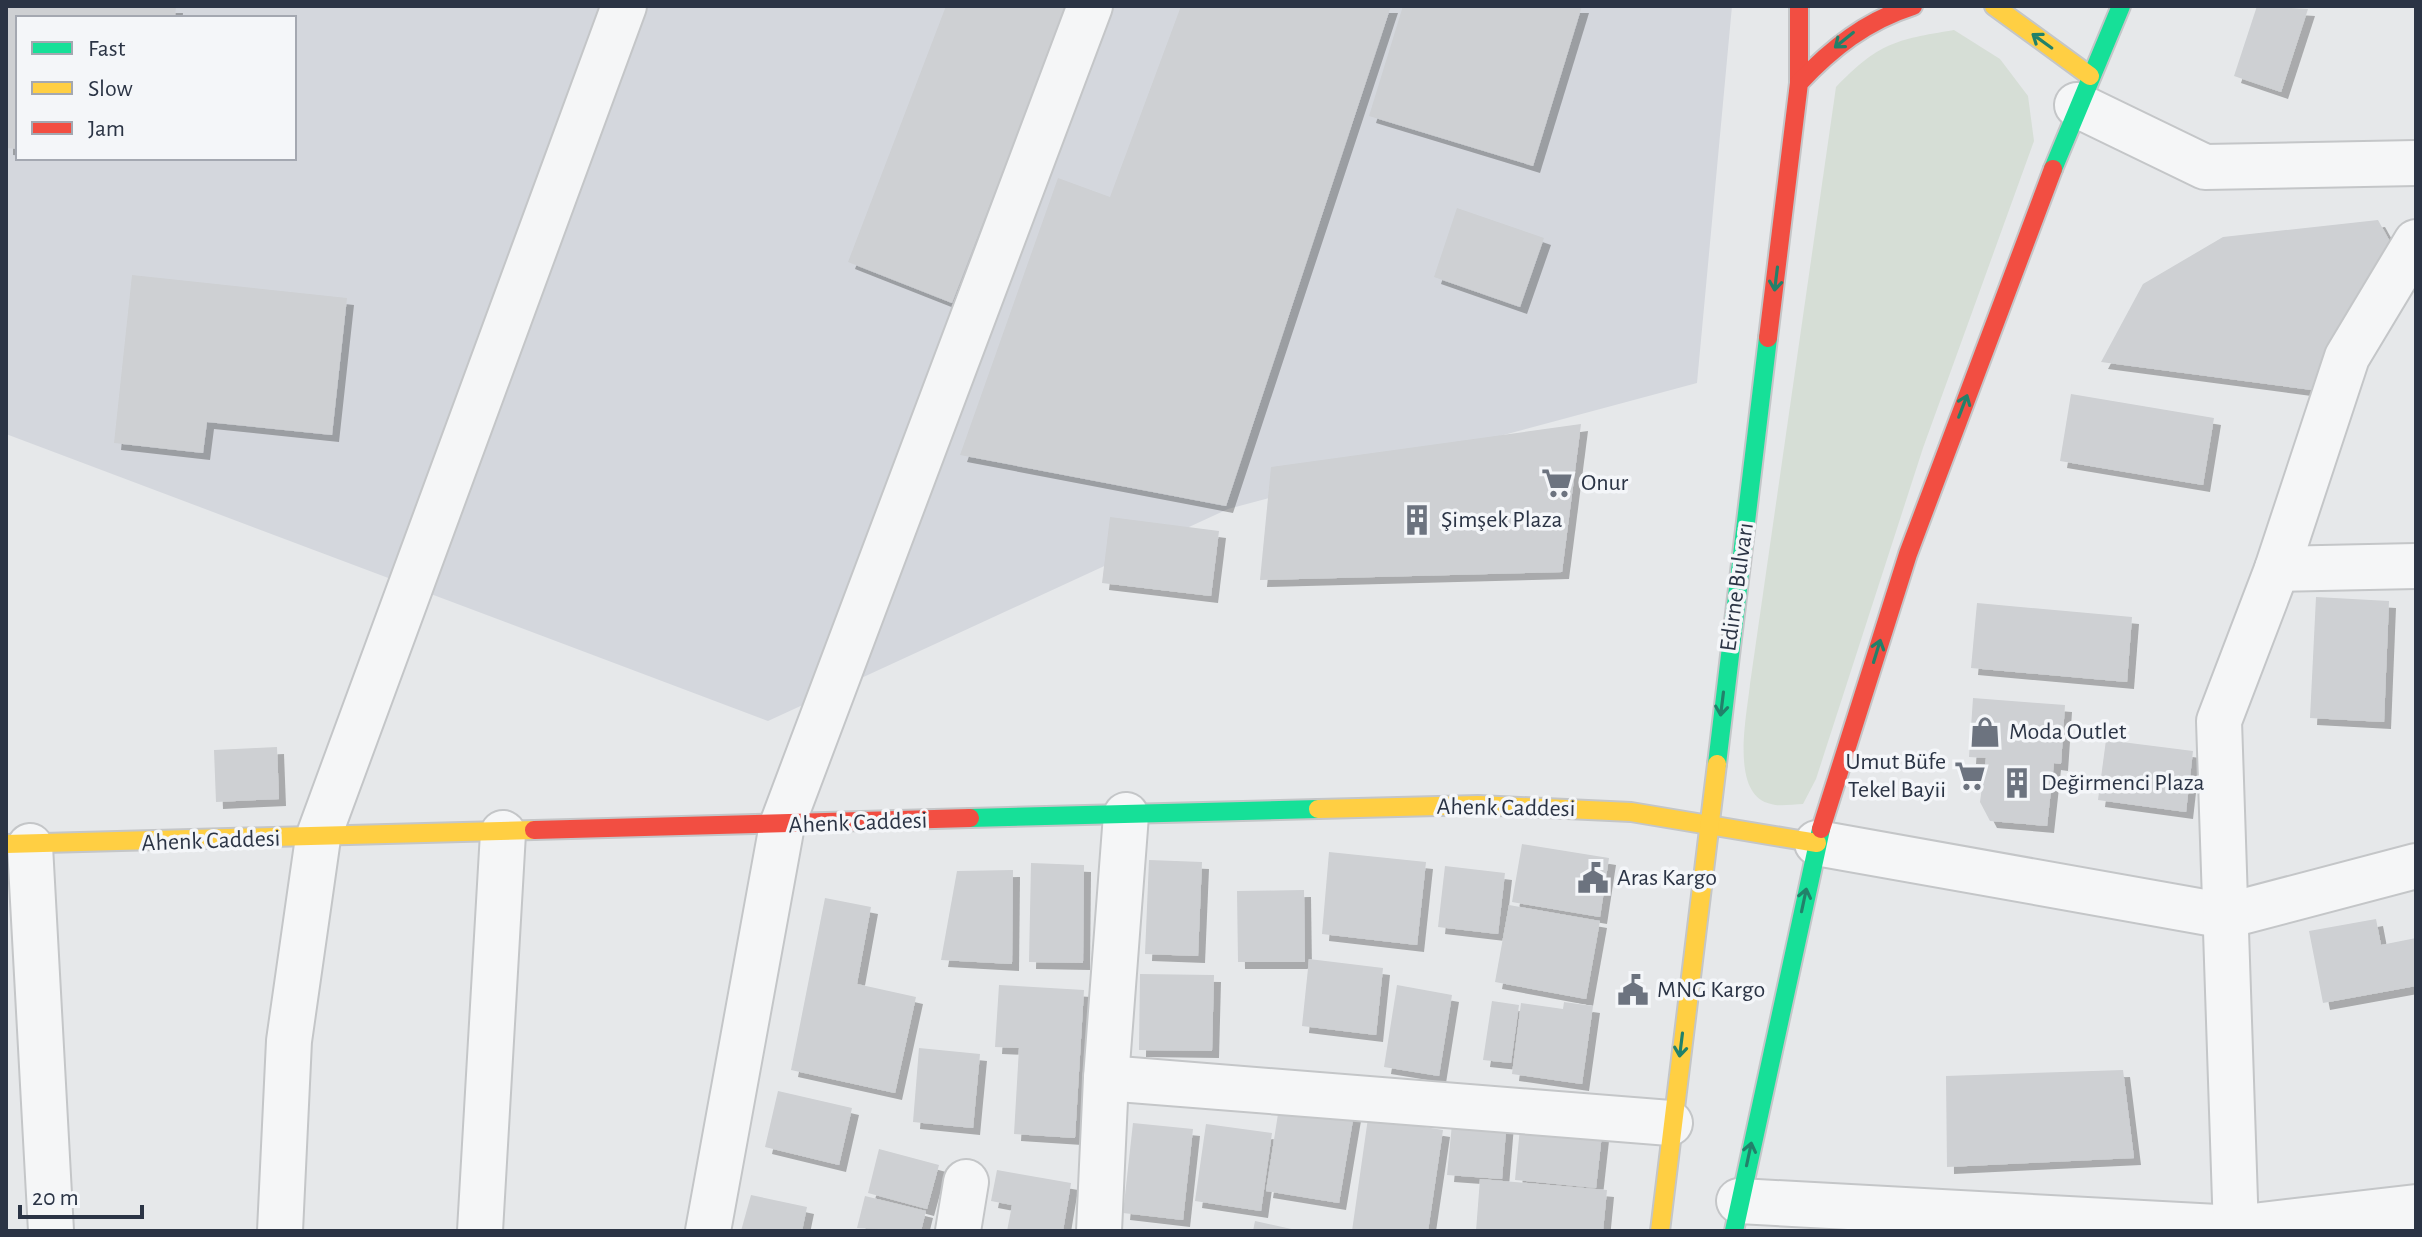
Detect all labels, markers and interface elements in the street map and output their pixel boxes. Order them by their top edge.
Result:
legend [16,16,296,160]
one-way arrow [1834,31,1854,49]
one-way arrow [2031,33,2053,49]
text: Fast [88,37,126,61]
text: Slow [88,77,133,101]
text: Jam [88,117,125,141]
one-way arrow [1768,266,1783,292]
one-way arrow [1957,394,1971,419]
supermarket icon: Onur [1540,466,1574,500]
place label: Onur [1581,471,1629,495]
building icon: Şimşek Plaza [1400,503,1434,537]
place label: Şimşek Plaza [1441,508,1563,532]
street label: Edirne Bulvarı [1716,521,1758,653]
one-way arrow [1871,639,1885,664]
one-way arrow [1715,690,1730,717]
shop icon: Moda Outlet [1968,715,2002,749]
place label: Moda Outlet [2009,720,2127,744]
place label: Umut Büfe Tekel Bayii [1846,750,1946,802]
supermarket icon: Umut Büfe Tekel Bayii [1953,759,1987,793]
building icon: Değirmenci Plaza [2000,766,2034,800]
place label: Değirmenci Plaza [2041,771,2205,795]
street label: Ahenk Caddesi [1436,795,1576,821]
street label: Ahenk Caddesi [788,809,928,837]
street label: Ahenk Caddesi [141,827,281,855]
public building icon: Aras Kargo [1576,861,1610,895]
place label: Aras Kargo [1617,866,1717,890]
one-way arrow [1797,888,1812,914]
public building icon: MNG Kargo [1616,973,1650,1007]
place label: MNG Kargo [1657,978,1765,1002]
one-way arrow [1673,1032,1688,1058]
one-way arrow [1742,1142,1757,1168]
scale bar [20,1169,142,1219]
text: 20 m [32,1186,79,1210]

